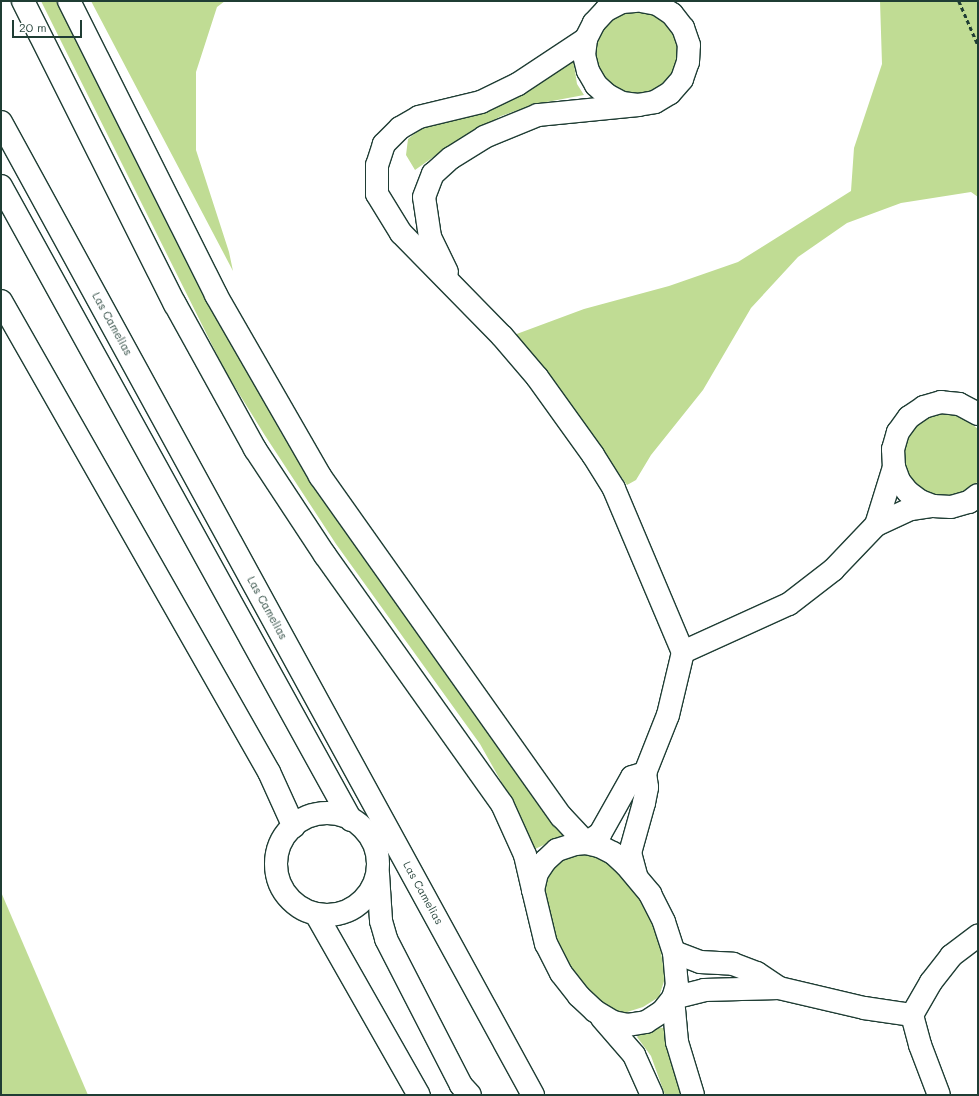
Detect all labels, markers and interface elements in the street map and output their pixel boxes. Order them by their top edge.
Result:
scale bar [14,12,84,38]
text: 20 m [19,19,47,35]
street label: Las Camelias [89,290,135,358]
street label: Las Camelias [244,574,290,642]
street label: Las Camelias [400,859,446,927]

